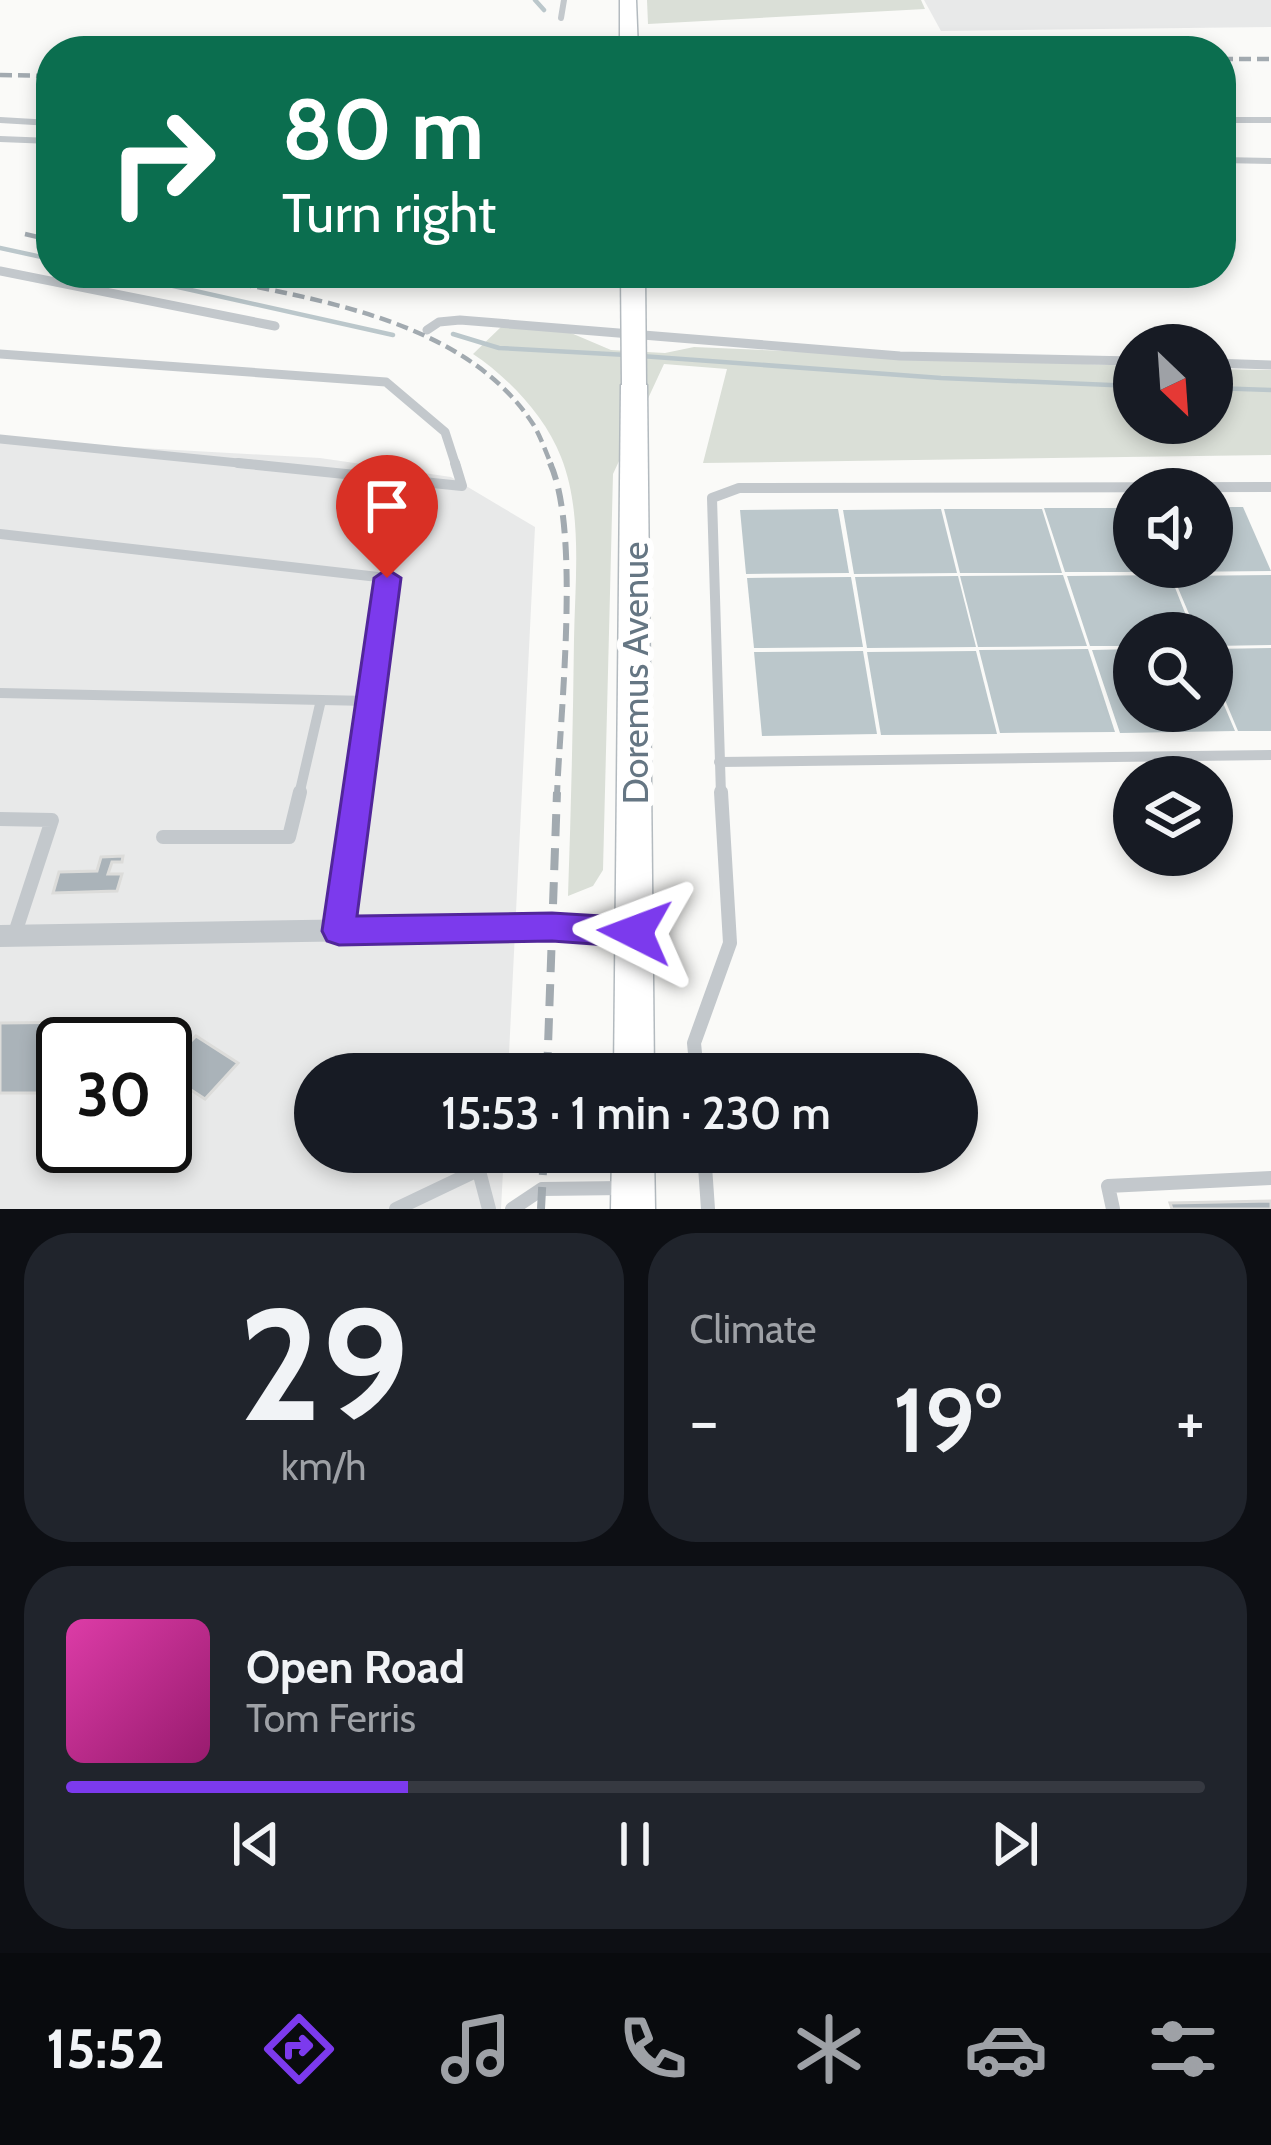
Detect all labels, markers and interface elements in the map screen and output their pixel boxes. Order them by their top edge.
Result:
text: 80 m [282,78,484,180]
icon: right [84,84,240,240]
text: Turn right [282,180,496,246]
north arrow [1113,324,1233,444]
map controls [1113,324,1233,876]
pin [336,455,438,578]
button: sound [1113,468,1233,588]
icon: arrive [354,473,420,539]
street label: Doremus Avenue [613,542,657,804]
button: search [1113,612,1233,732]
button: layers [1113,756,1233,876]
position arrow [572,869,698,995]
speed limit sign: 30 [36,1017,192,1173]
text: 15:53 · 1 min · 230 m [441,1086,831,1140]
text: 29 [239,1269,409,1459]
text: Climate [690,1305,816,1353]
text: 19° [893,1365,1002,1475]
text: − [690,1380,719,1461]
text: + [1176,1380,1205,1461]
text: km/h [281,1442,366,1490]
text: Open Road [246,1640,465,1694]
text: Tom Ferris [246,1694,416,1742]
icon: previous [223,1811,289,1877]
icon: pause [602,1811,668,1877]
icon: next [982,1811,1048,1877]
icon: directions [257,2007,341,2091]
icon: music [434,2007,518,2091]
icon: phone [611,2007,695,2091]
icon: climate [787,2007,871,2091]
icon: car [964,2007,1048,2091]
icon: filters [1141,2007,1225,2091]
text: 15:52 [46,2016,165,2082]

